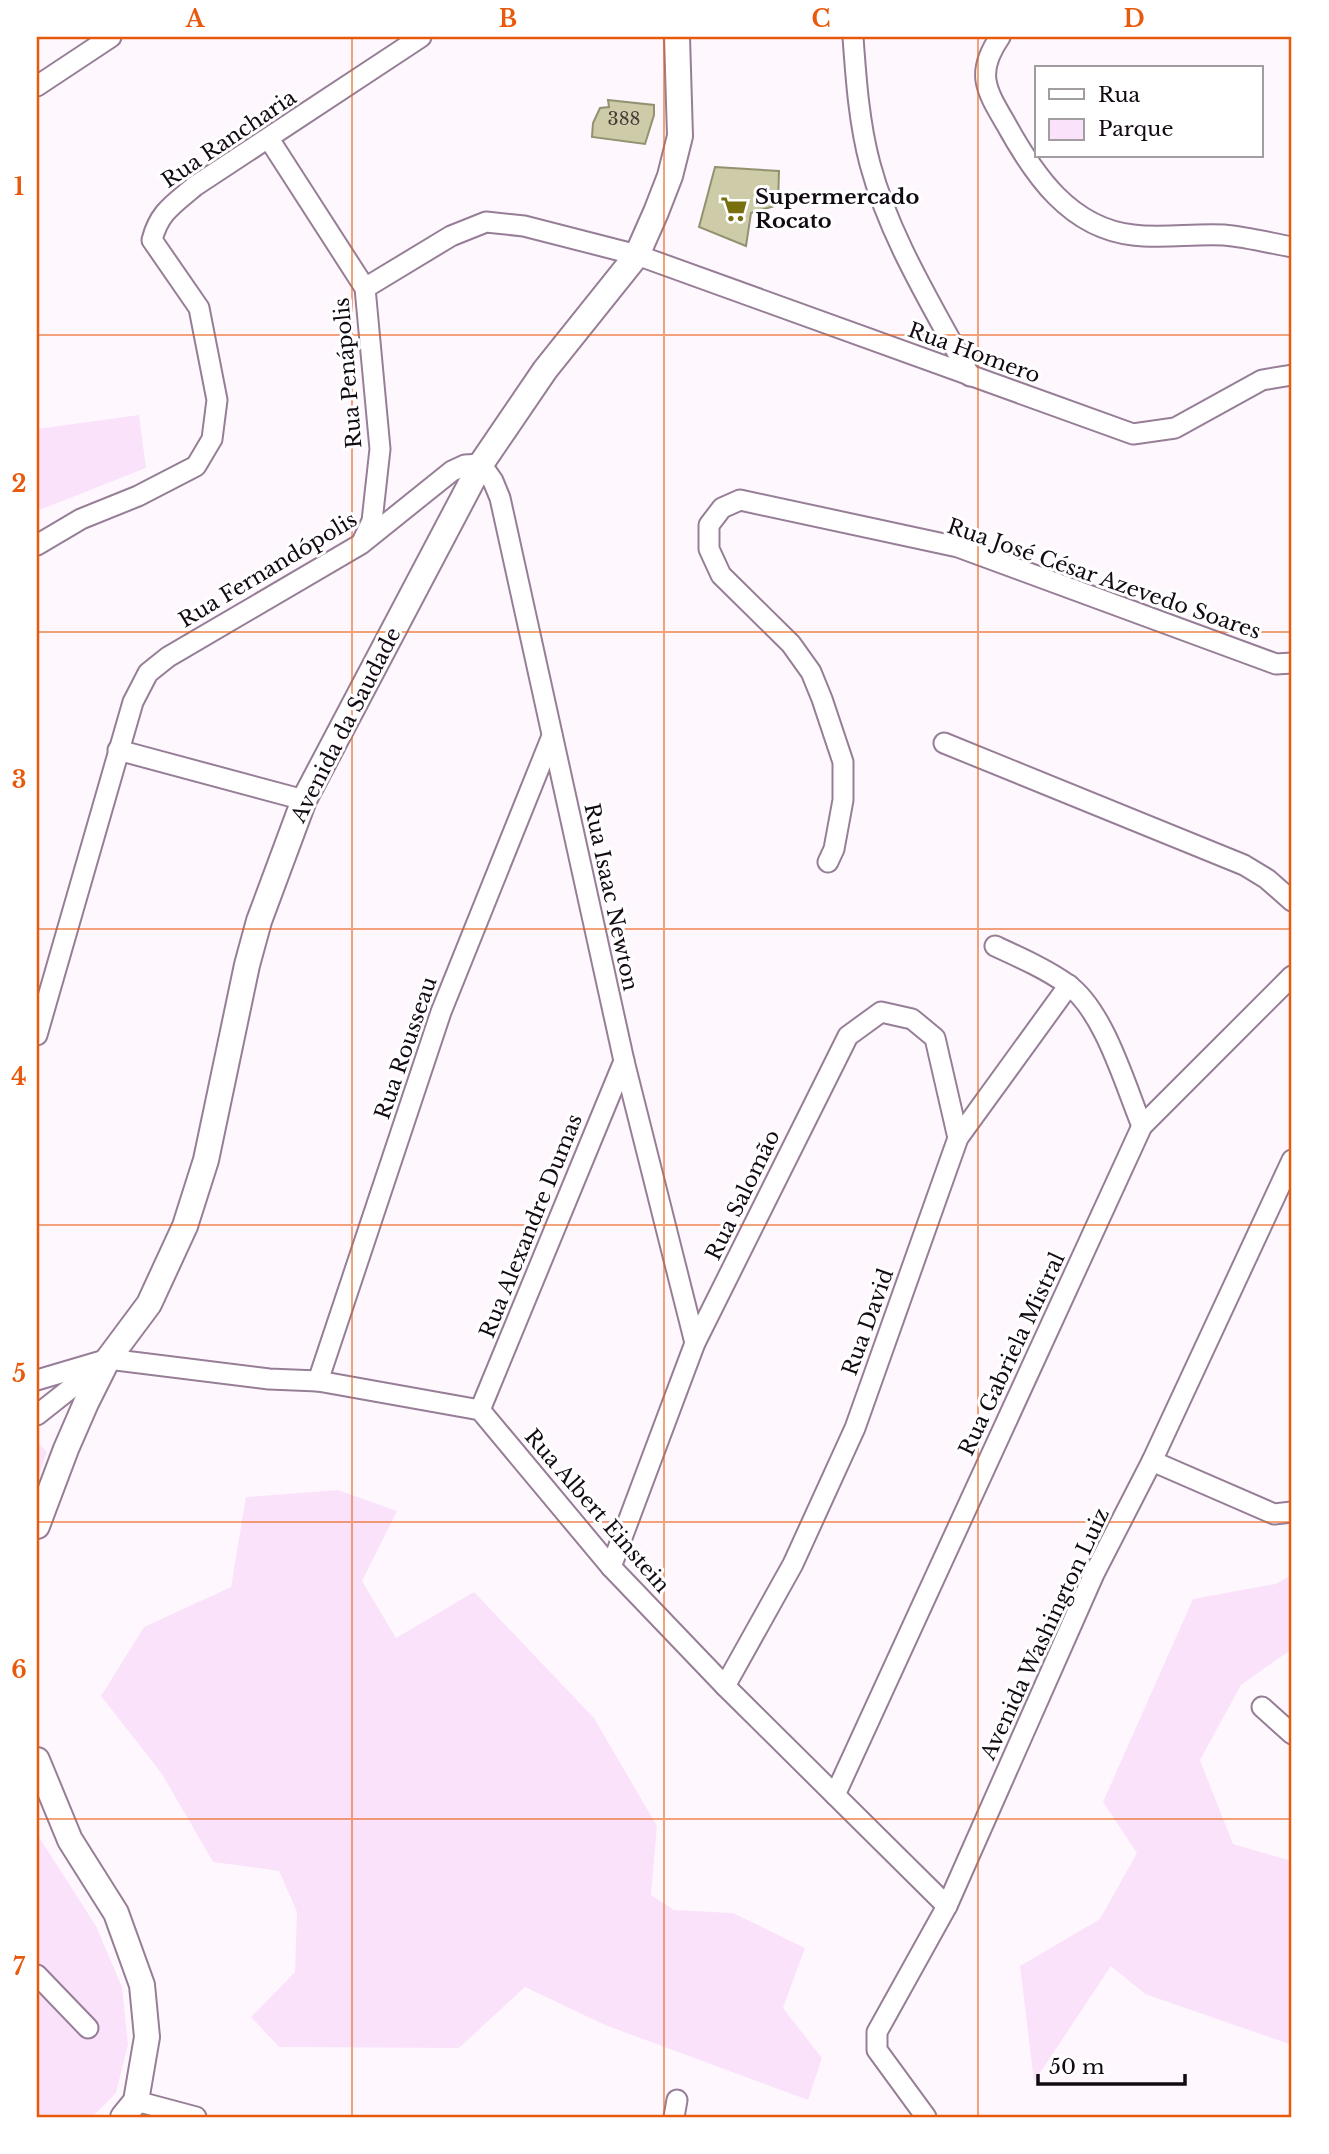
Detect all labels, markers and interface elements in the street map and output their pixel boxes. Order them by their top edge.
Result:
text: A [185,5,206,33]
text: B [499,5,517,33]
text: C [812,5,830,33]
text: D [1123,5,1145,33]
legend [1035,66,1262,158]
text: Rua [1098,82,1141,108]
street label: Rua Rancharia [157,84,302,194]
house number: 388 [608,108,640,130]
text: Parque [1098,116,1173,142]
text: 1 [14,173,24,201]
place label: Supermercado Rocato [755,184,919,234]
supermarket icon: Supermercado Rocato [719,194,749,224]
street label: Rua Penápolis [328,296,368,450]
street label: Rua Homero [904,317,1044,389]
text: 2 [12,470,26,498]
street label: Rua Fernandópolis [174,506,362,634]
street label: Rua José César Azevedo Soares [944,513,1264,645]
street label: Avenida da Saudade [285,623,407,828]
text: 3 [12,766,26,794]
street label: Rua Isaac Newton [578,801,644,993]
street label: Rua Rousseau [369,973,443,1123]
text: 4 [11,1063,27,1091]
street label: Rua Alexandre Dumas [474,1110,588,1342]
street label: Rua Salomão [700,1126,786,1264]
street label: Rua Gabriela Mistral [953,1248,1071,1460]
street label: Rua David [837,1265,899,1379]
text: 5 [12,1360,26,1388]
street label: Rua Albert Einstein [519,1424,675,1598]
street label: Avenida Washington Luiz [975,1504,1115,1765]
text: 6 [11,1656,27,1684]
text: 7 [13,1953,26,1981]
scale bar [1038,2042,1186,2086]
text: 50 m [1049,2054,1105,2080]

